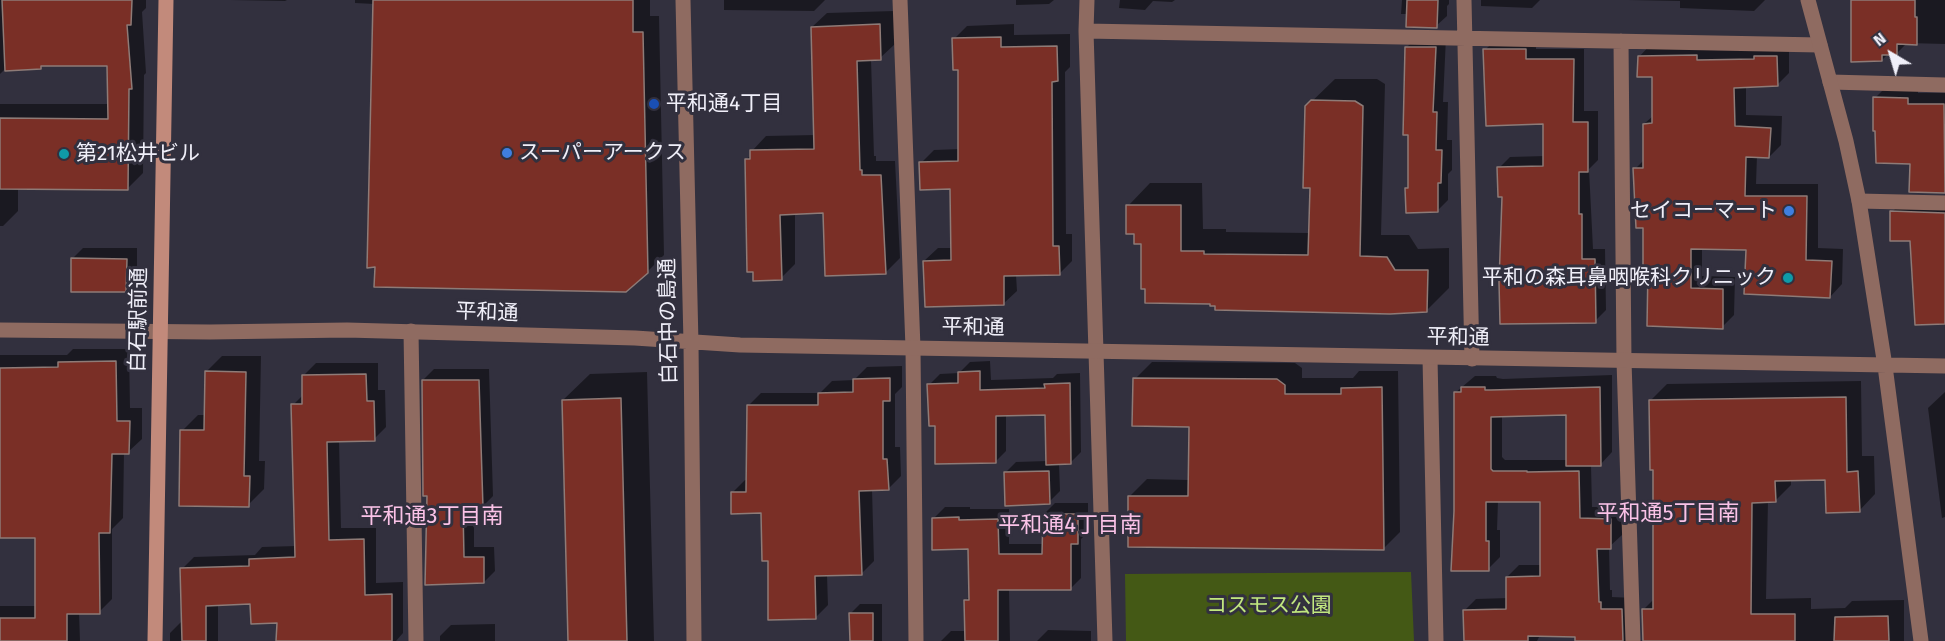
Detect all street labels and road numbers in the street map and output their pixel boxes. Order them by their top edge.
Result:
street label: 白石中の島通 [655,258,683,384]
street label: 白石駅前通 [125,267,153,373]
street label: 平和通 [455,299,519,327]
street label: 平和通 [941,315,1005,341]
street label: 平和通 [1426,325,1490,351]

